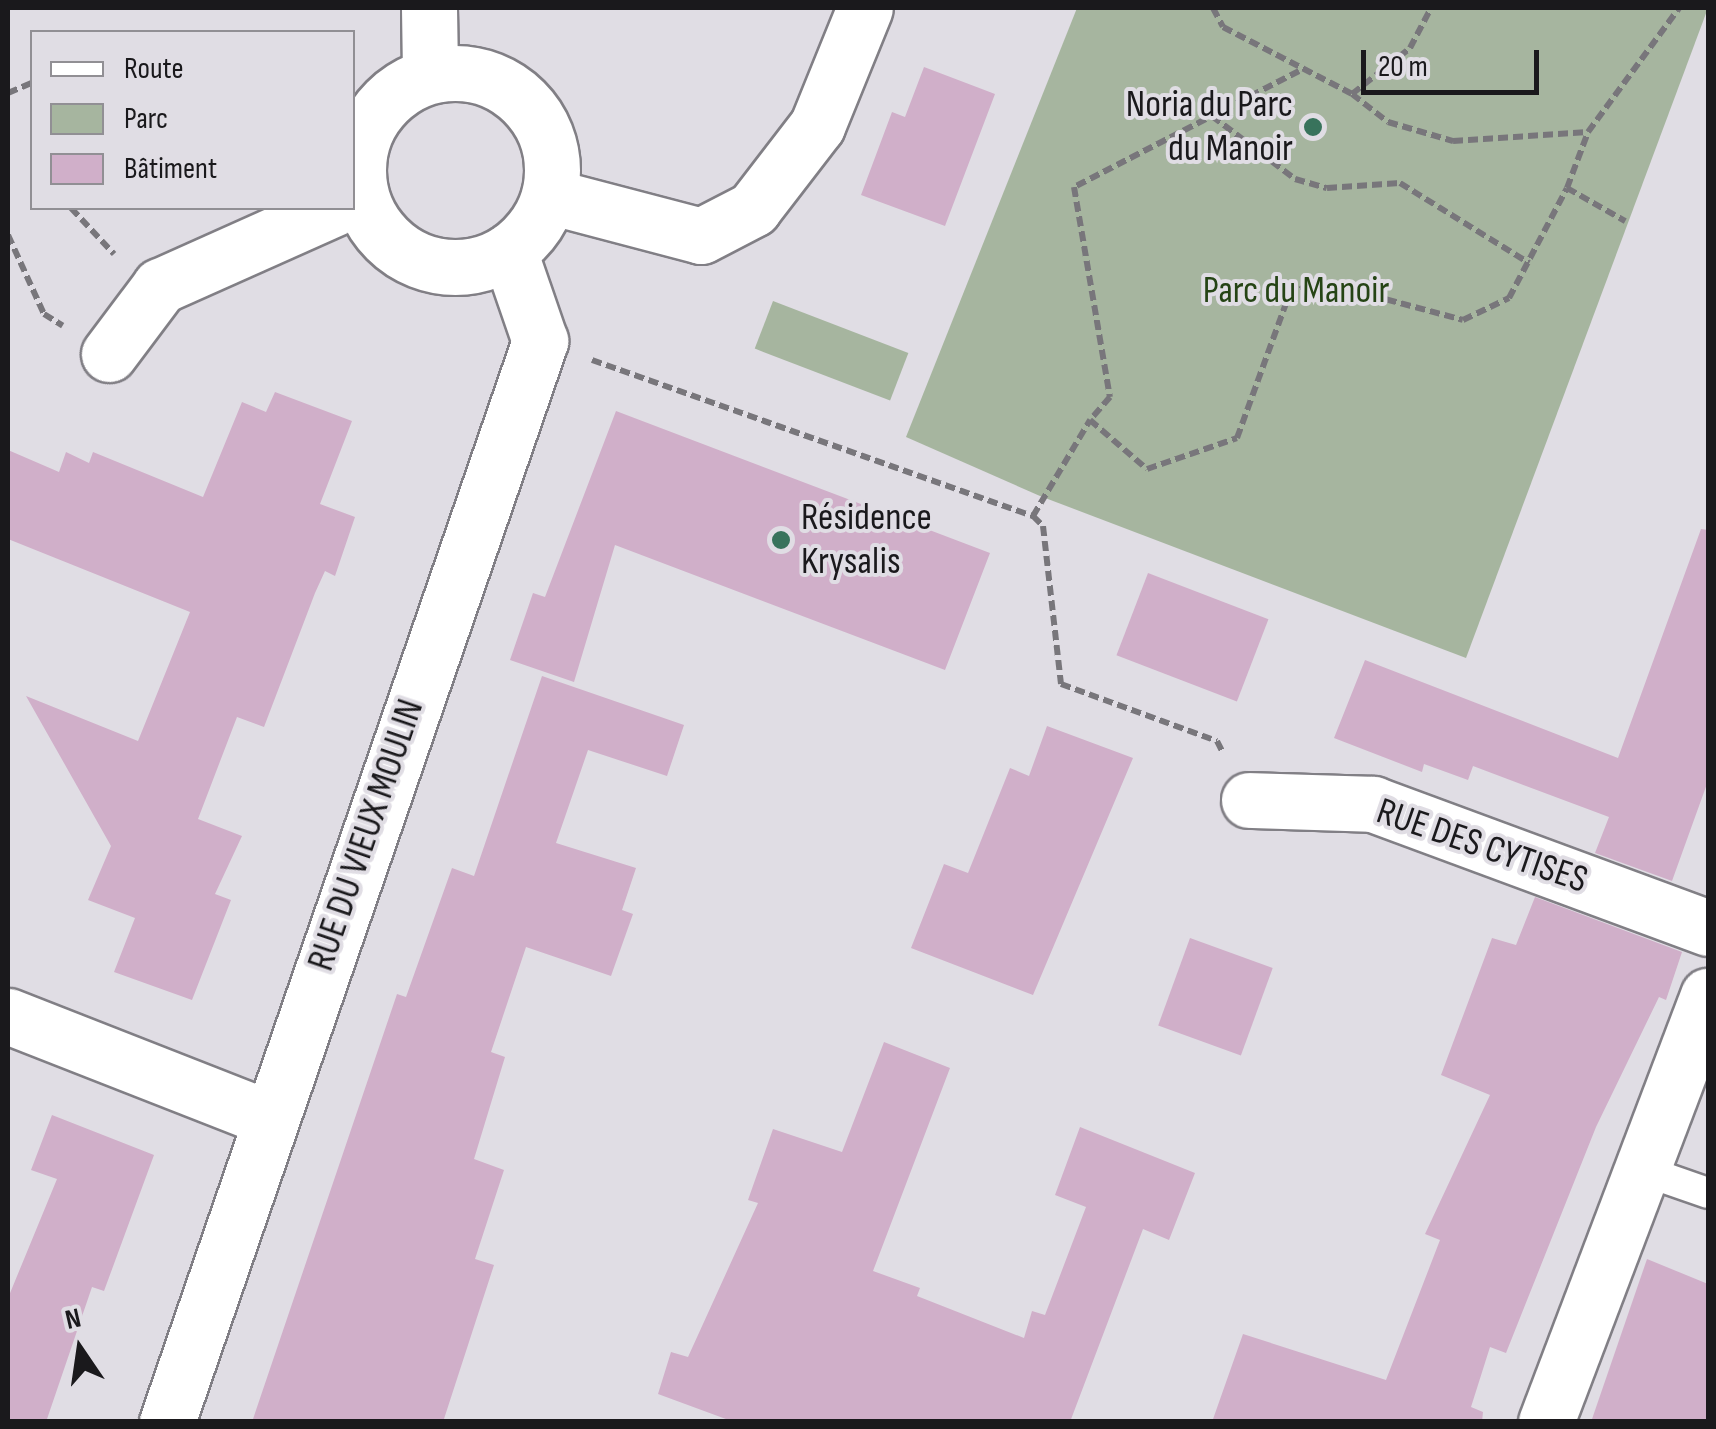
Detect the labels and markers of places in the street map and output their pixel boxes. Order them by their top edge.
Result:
place label: Noria du Parc du Manoir [1126,82,1293,172]
marker: Noria du Parc du Manoir [1302,116,1324,138]
place label: Résidence Krysalis [801,495,932,584]
marker: Résidence Krysalis [770,529,792,551]

